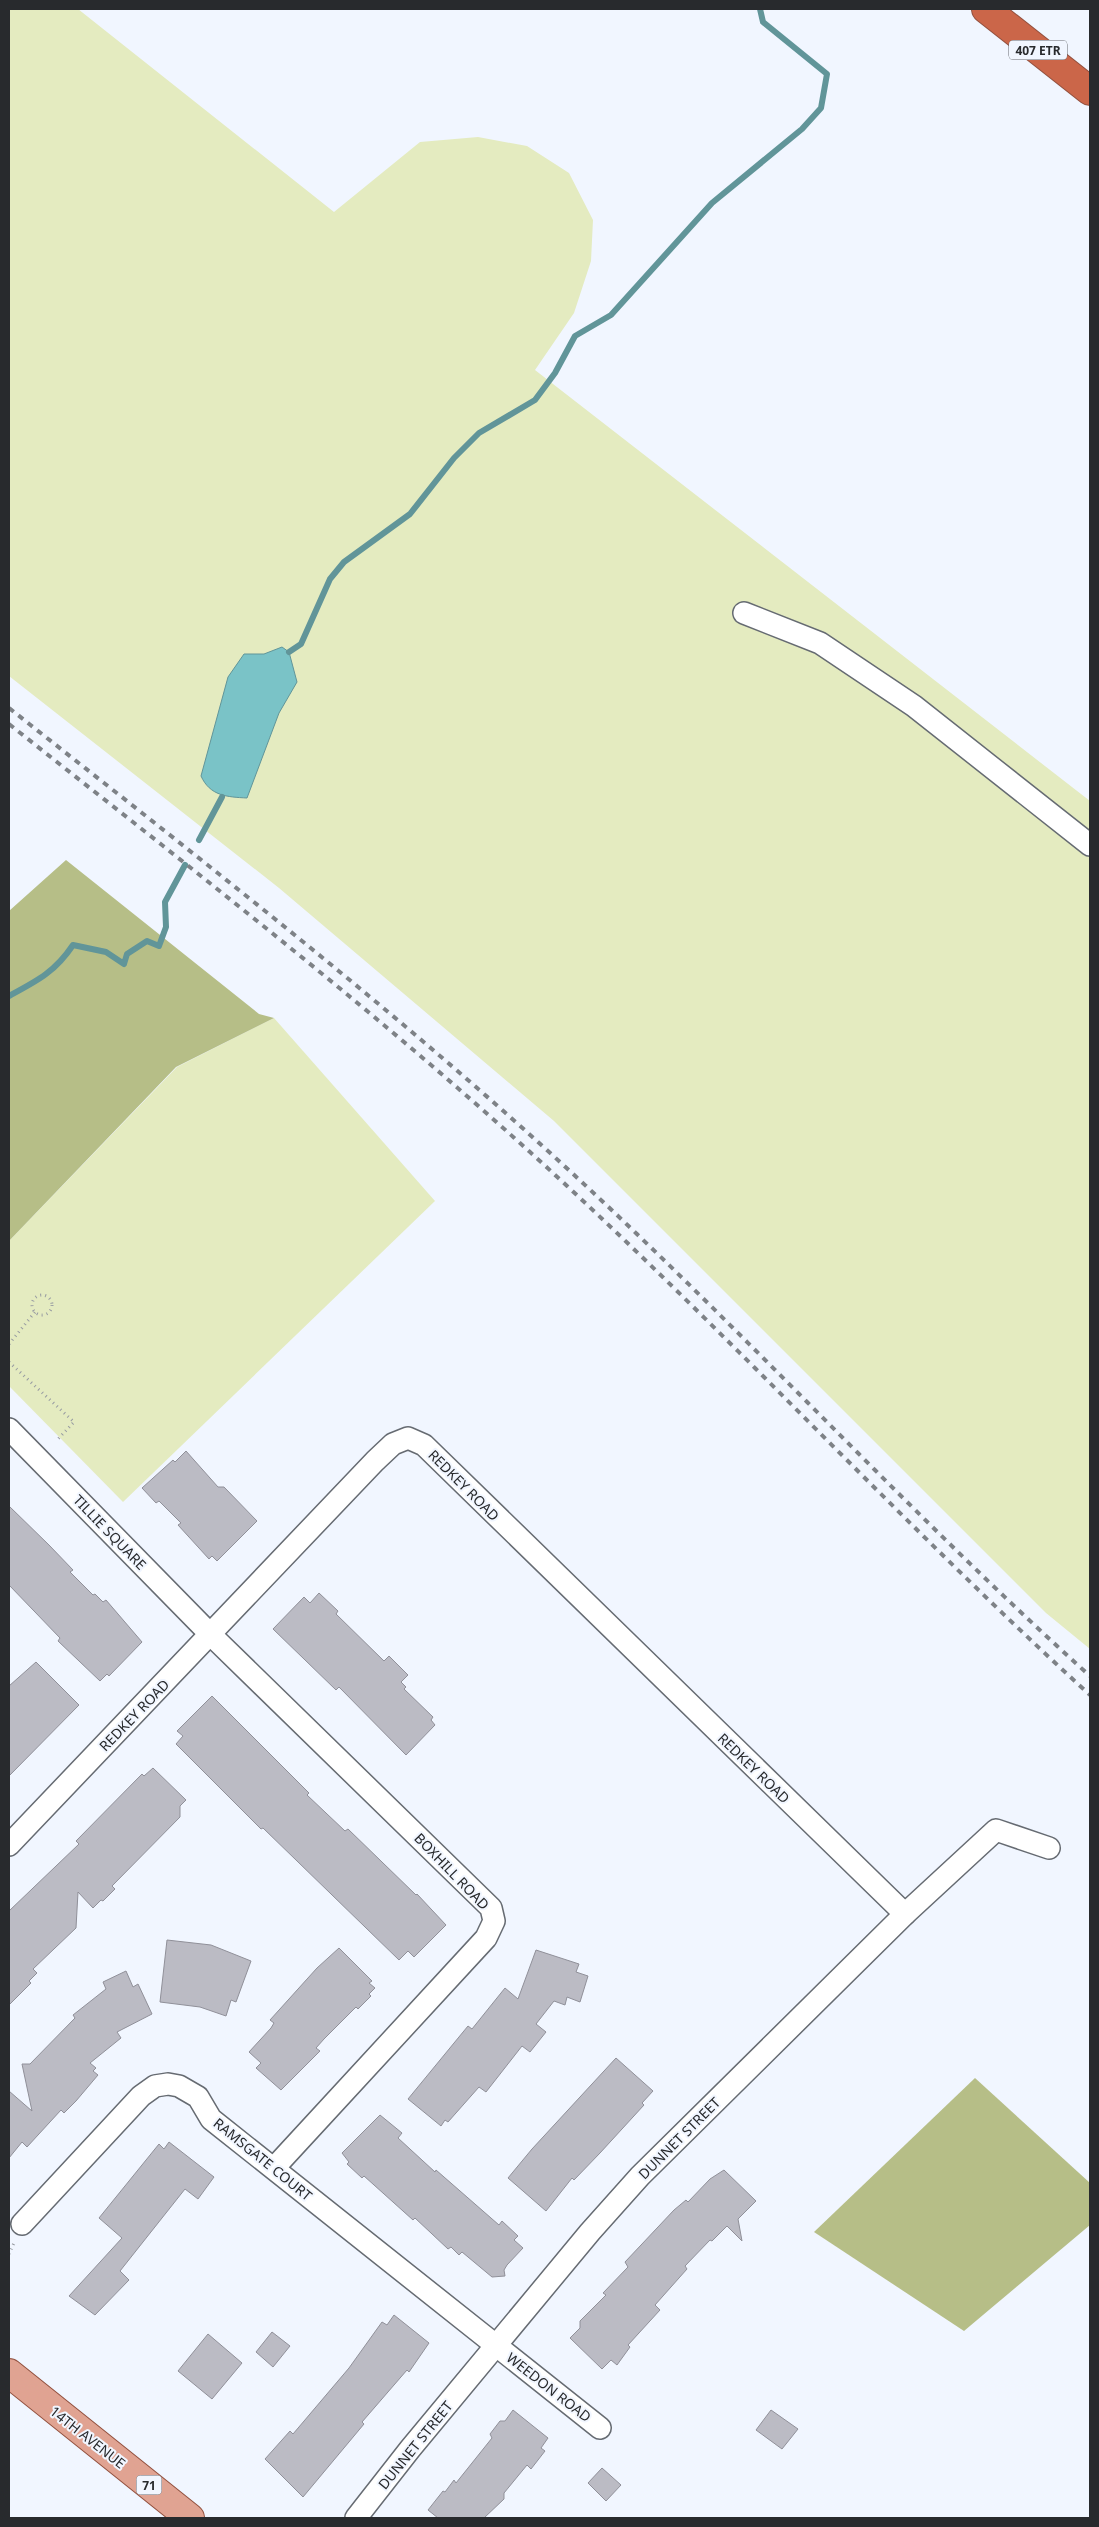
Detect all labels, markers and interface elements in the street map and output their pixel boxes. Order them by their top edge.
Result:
road number: 407 ETR [1009,40,1067,60]
street label: REDKEY ROAD [424,1445,504,1525]
street label: TILLIE SQUARE [69,1490,151,1574]
street label: REDKEY ROAD [95,1675,173,1755]
street label: REDKEY ROAD [714,1729,794,1807]
street label: BOXHILL ROAD [410,1828,494,1914]
street label: DUNNET STREET [634,2093,724,2183]
street label: RAMSGATE COURT [210,2113,316,2205]
street label: WEEDON ROAD [503,2348,595,2426]
street label: DUNNET STREET [373,2397,457,2493]
street label: 14TH AVENUE [46,2401,130,2473]
road number: 71 [136,2476,162,2494]

